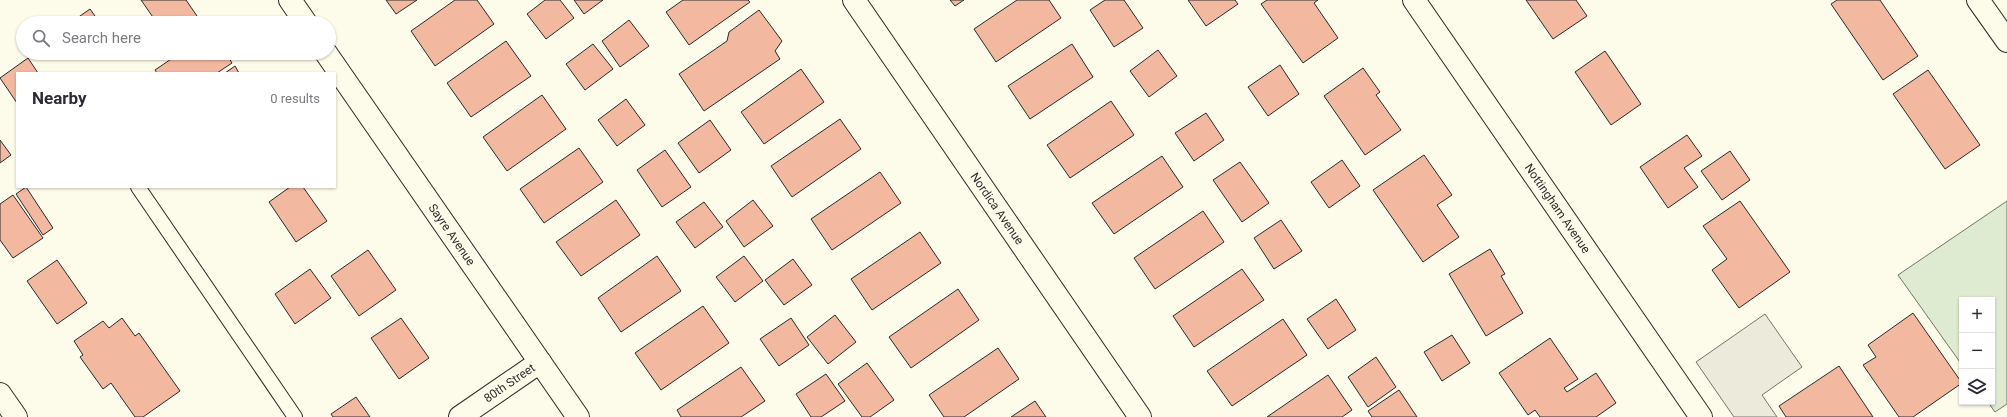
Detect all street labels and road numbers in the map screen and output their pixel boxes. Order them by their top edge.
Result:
street label: Nottingham Avenue [1522,161,1593,256]
street label: Nordica Avenue [968,170,1027,247]
street label: Sayre Avenue [426,201,478,268]
street label: 80th Street [481,361,538,405]

